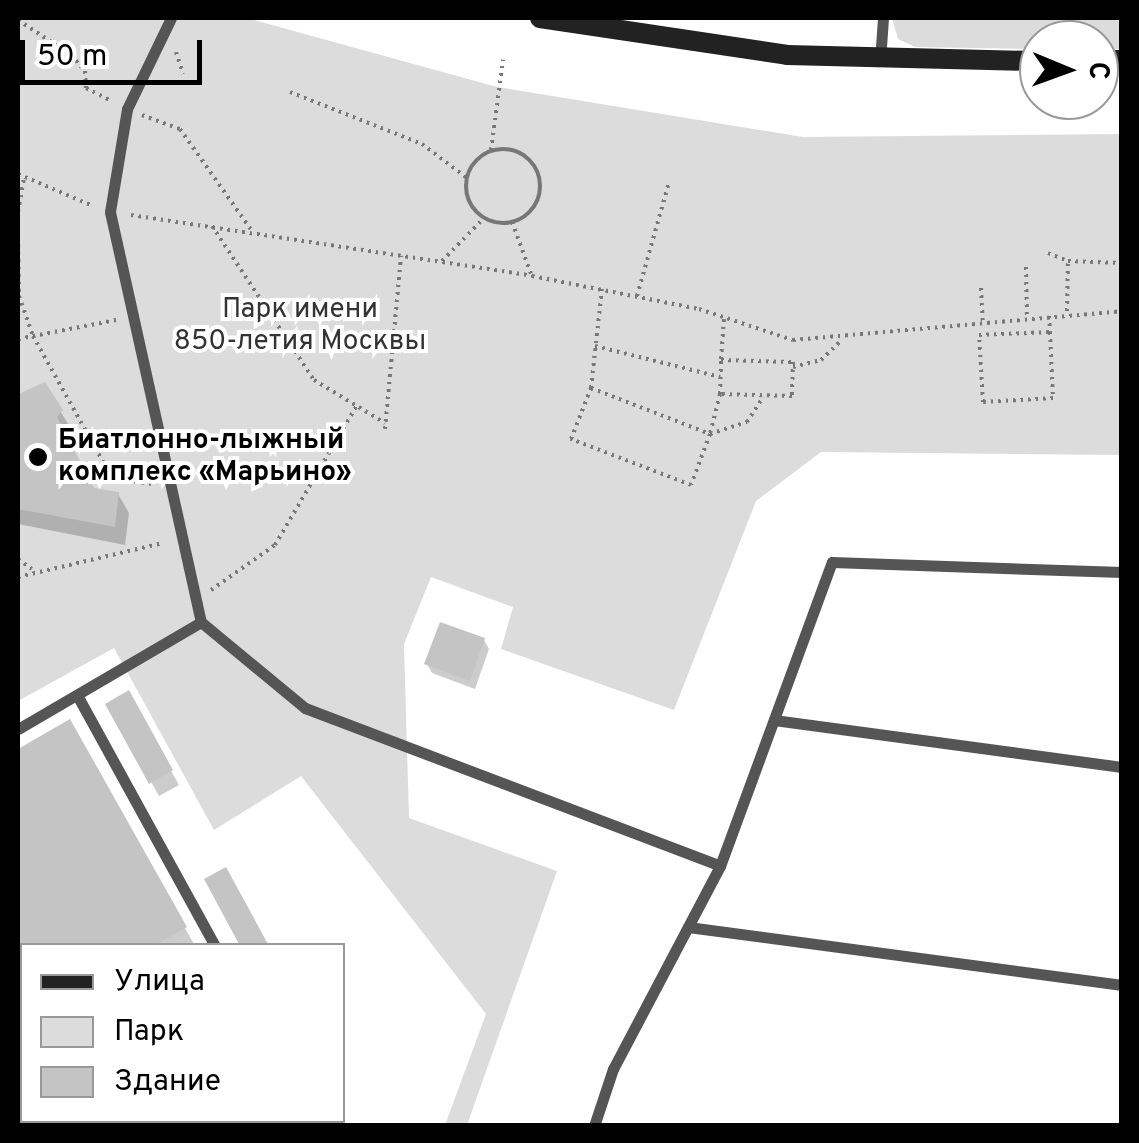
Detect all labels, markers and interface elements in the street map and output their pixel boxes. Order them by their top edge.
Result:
scale bar [25,20,208,82]
north arrow [1019,20,1119,120]
text: 50 m [37,39,107,76]
text: С [1079,61,1115,80]
park label: Парк имени 850-летия Москвы [174,293,426,359]
place label: Биатлонно-лыжный комплекс «Марьино» [58,424,352,490]
marker: Биатлонно-лыжный комплекс «Марьино» [27,446,49,468]
legend [20,943,345,1123]
text: Улица [114,964,205,1001]
text: Парк [114,1014,184,1051]
text: Здание [114,1064,221,1101]

